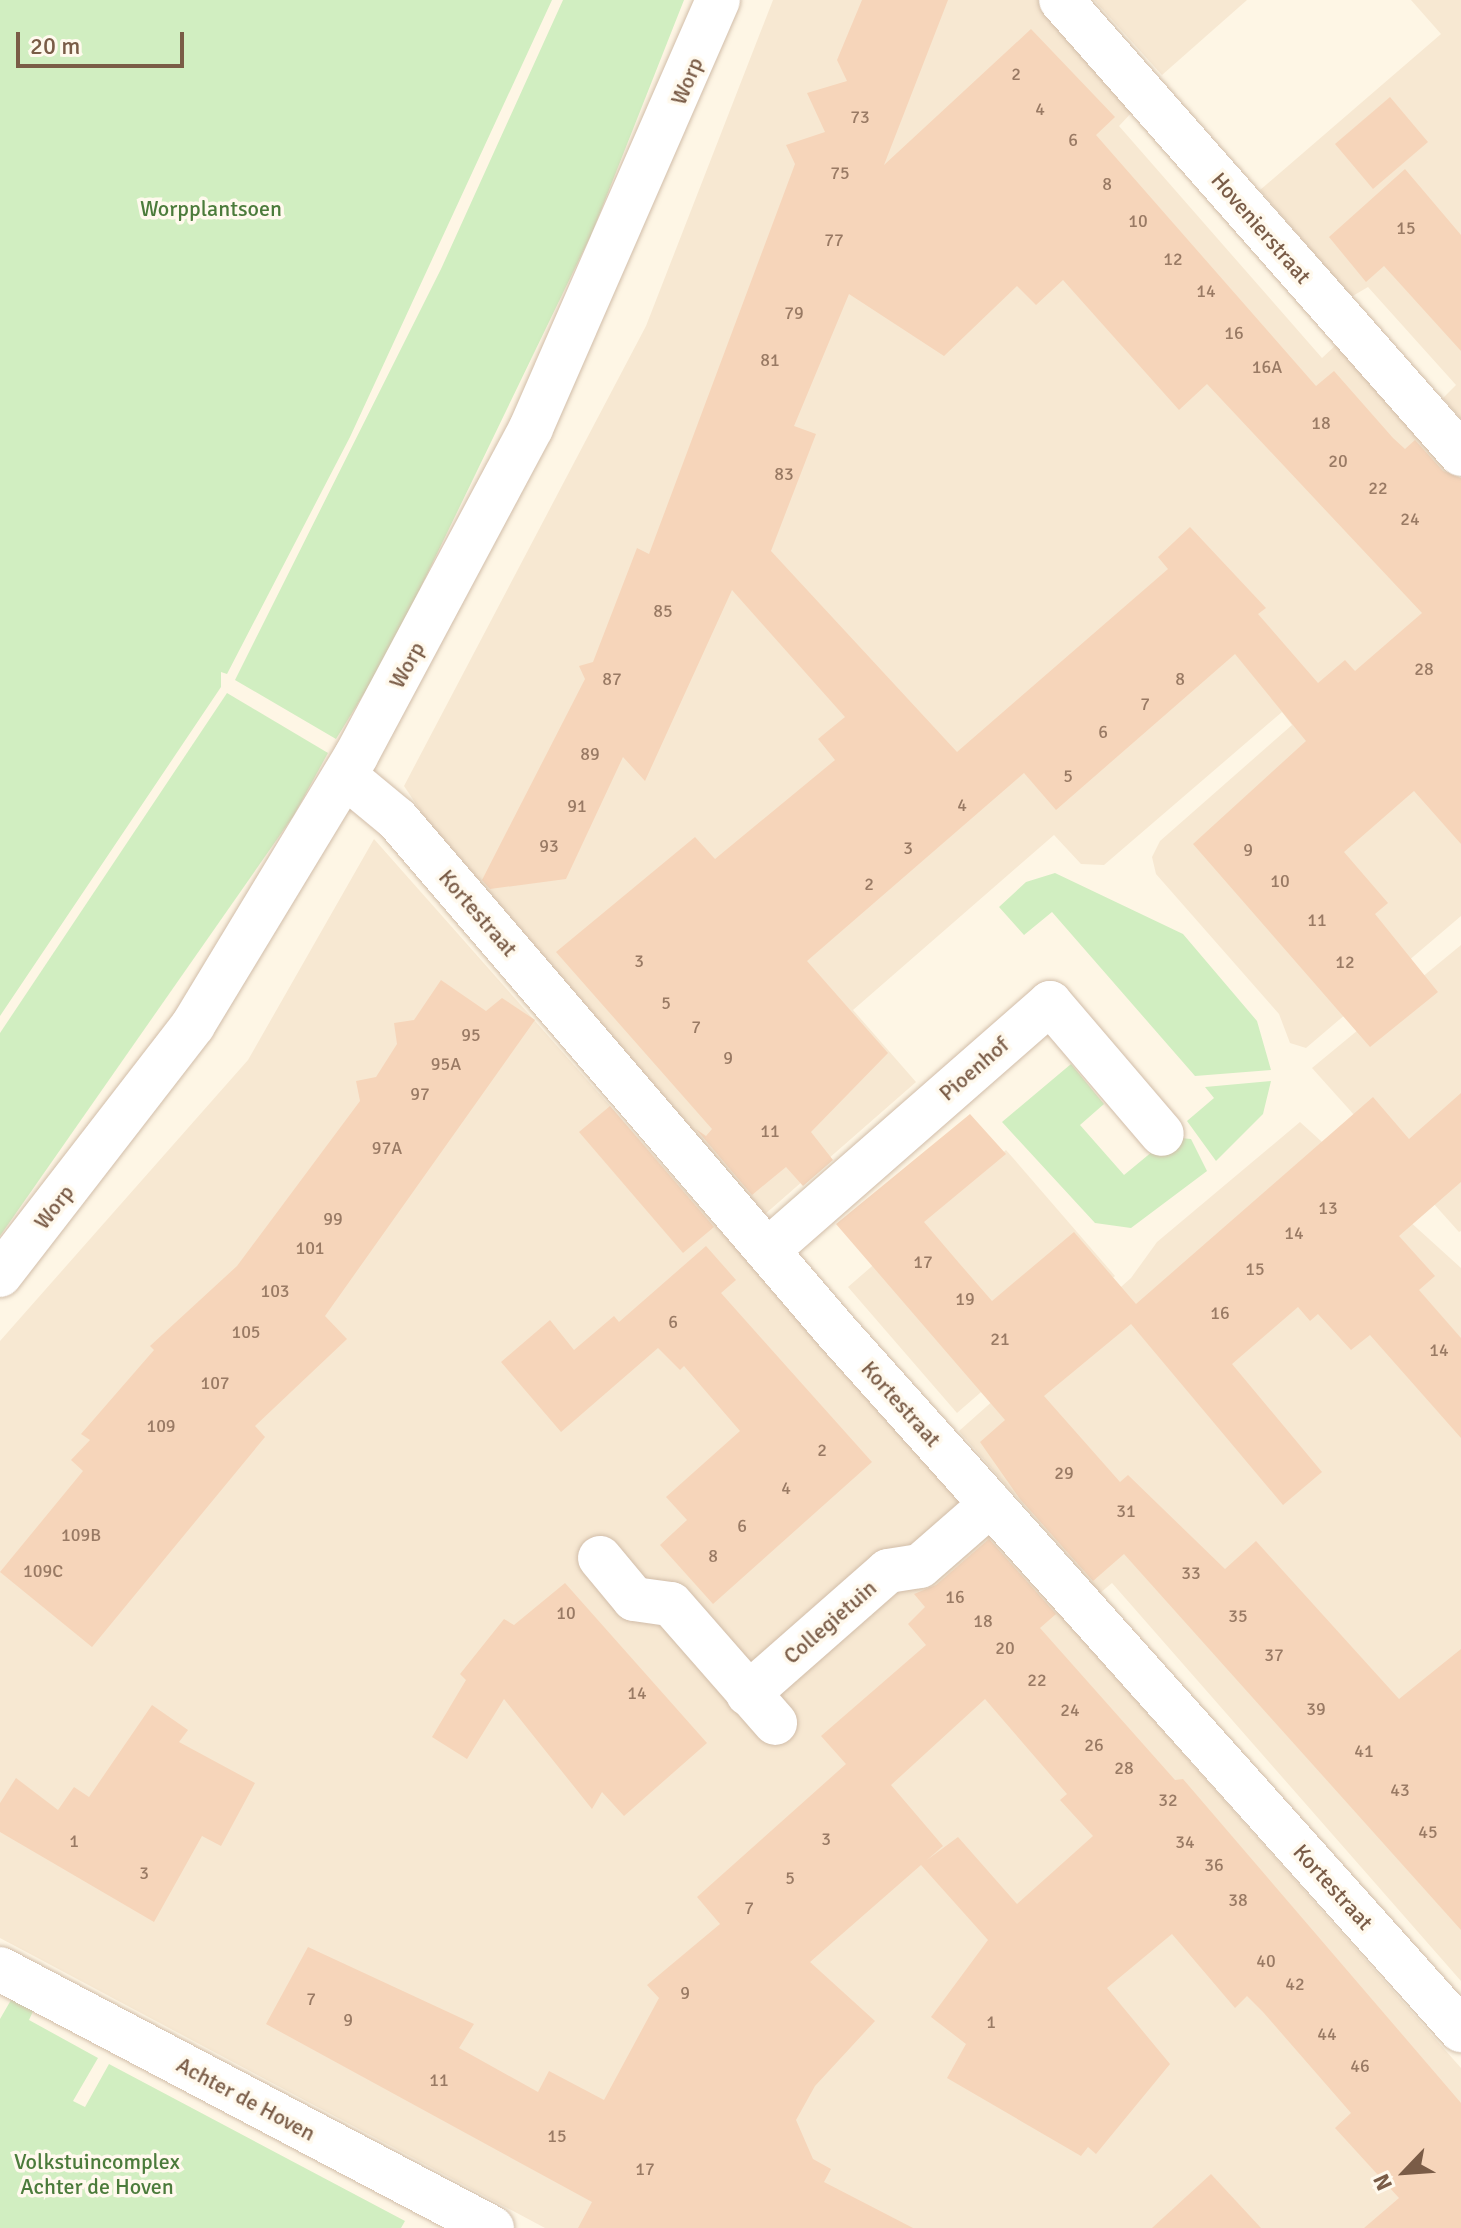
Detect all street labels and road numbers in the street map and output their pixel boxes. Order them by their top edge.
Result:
street label: Worp [665,53,709,109]
street label: Hovenierstraat [1205,167,1317,289]
street label: Worp [384,637,430,693]
street label: Kortestraat [433,864,523,962]
street label: Pioenhof [934,1032,1014,1106]
street label: Worp [29,1180,79,1234]
street label: Kortestraat [856,1356,946,1452]
street label: Collegietuin [778,1575,882,1669]
street label: Kortestraat [1288,1839,1378,1935]
street label: Achter de Hoven [172,2051,320,2147]

